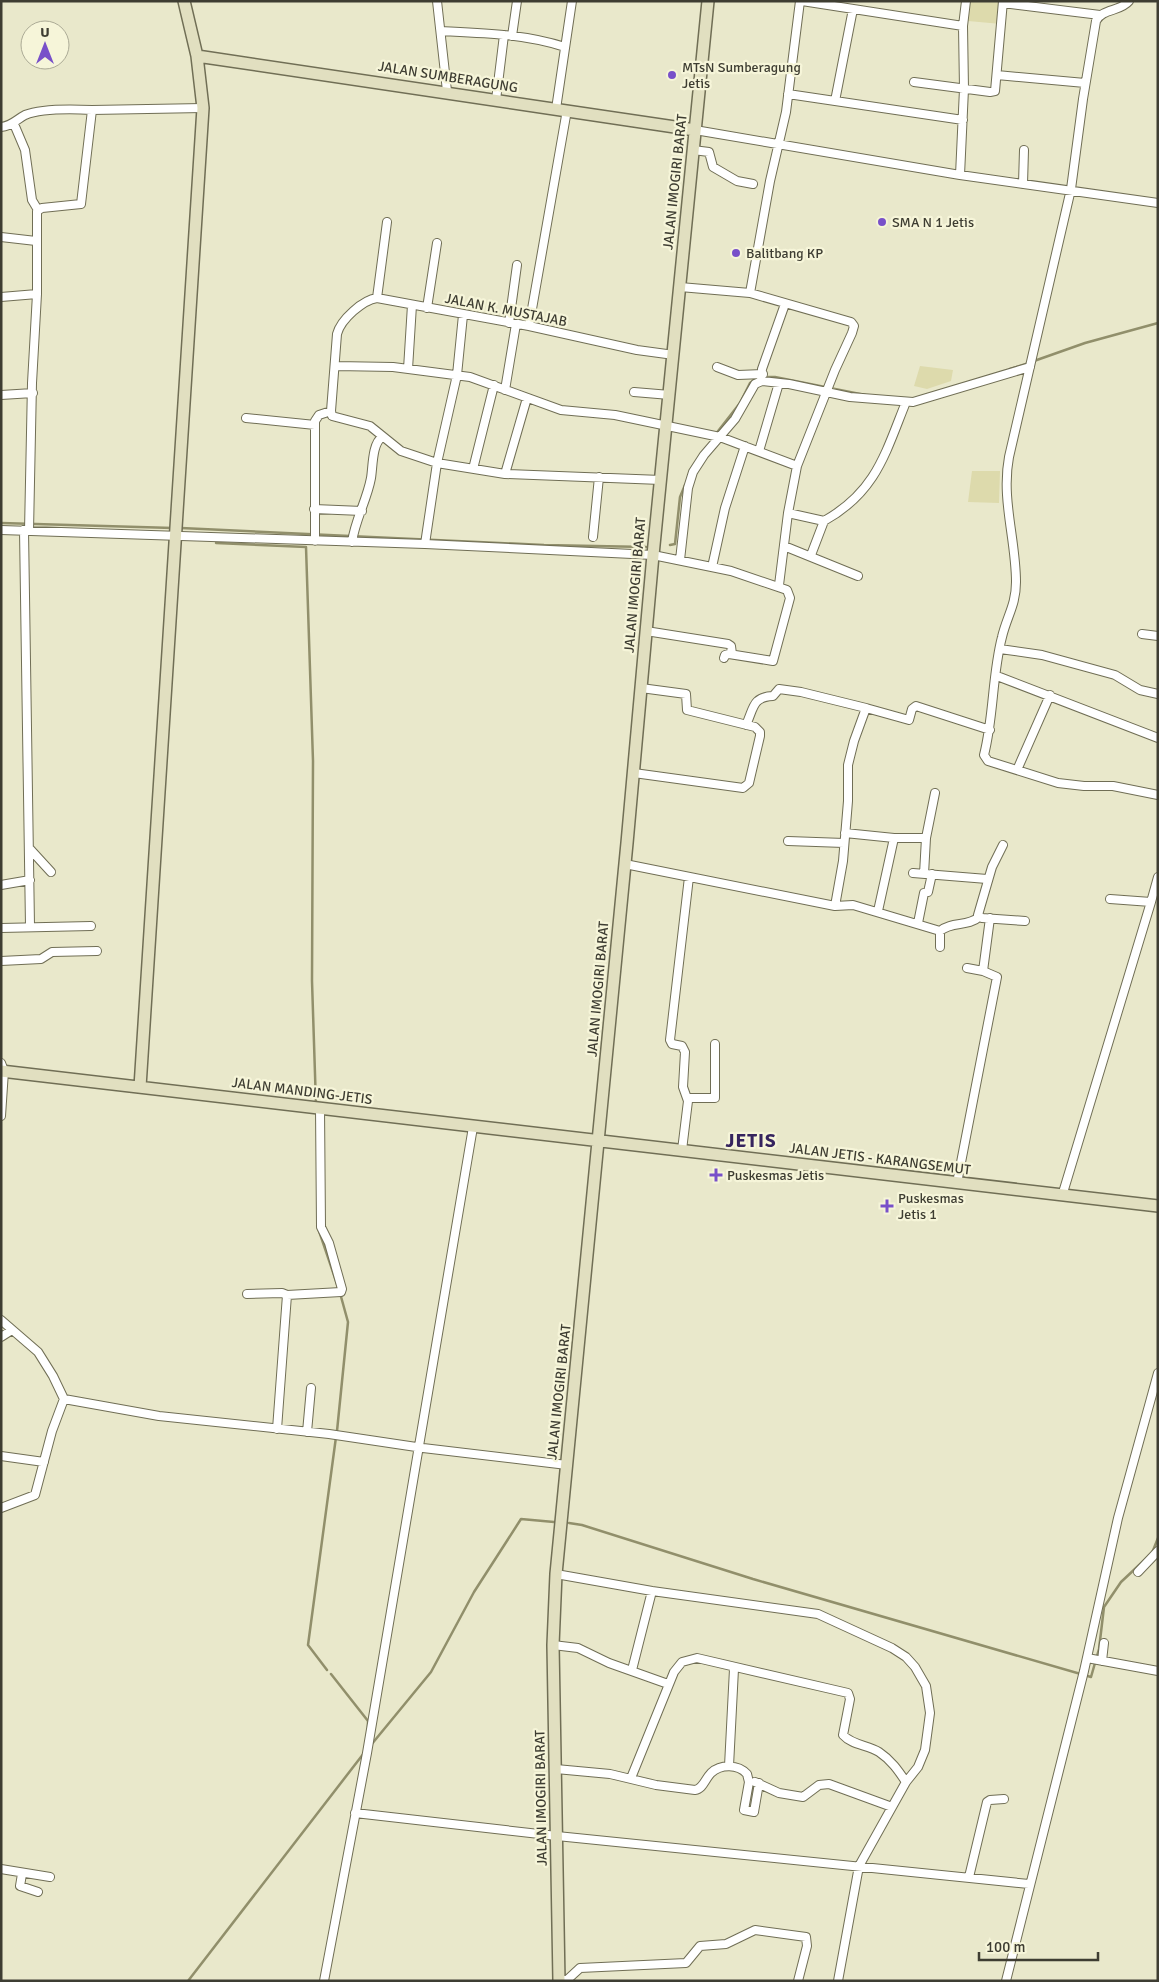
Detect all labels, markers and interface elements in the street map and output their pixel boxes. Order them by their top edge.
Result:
north arrow [20,20,70,70]
text: U [40,24,50,41]
street label: JALAN SUMBERAGUNG [377,58,519,96]
place label: MTsN Sumberagung Jetis [682,59,801,92]
marker: MTsN Sumberagung Jetis [666,69,678,81]
street label: JALAN IMOGIRI BARAT [659,113,691,251]
place label: SMA N 1 Jetis [892,214,974,231]
marker: SMA N 1 Jetis [876,216,888,228]
place label: Balitbang KP [746,245,823,262]
marker: Balitbang KP [730,247,742,259]
street label: JALAN K. MUSTAJAB [444,290,568,330]
street label: JALAN IMOGIRI BARAT [621,516,649,654]
street label: JALAN IMOGIRI BARAT [584,920,612,1058]
street label: JALAN MANDING-JETIS [231,1074,374,1108]
district label: JETIS [725,1129,777,1153]
street label: JALAN JETIS - KARANGSEMUT [788,1139,972,1179]
place label: Puskesmas Jetis [727,1167,824,1184]
marker: Puskesmas Jetis [709,1168,723,1182]
place label: Puskesmas Jetis 1 [898,1190,964,1223]
marker: Puskesmas Jetis 1 [880,1199,894,1213]
street label: JALAN IMOGIRI BARAT [543,1323,575,1461]
street label: JALAN IMOGIRI BARAT [531,1730,551,1866]
scale bar [979,1930,1098,1962]
text: 100 m [986,1938,1026,1956]

